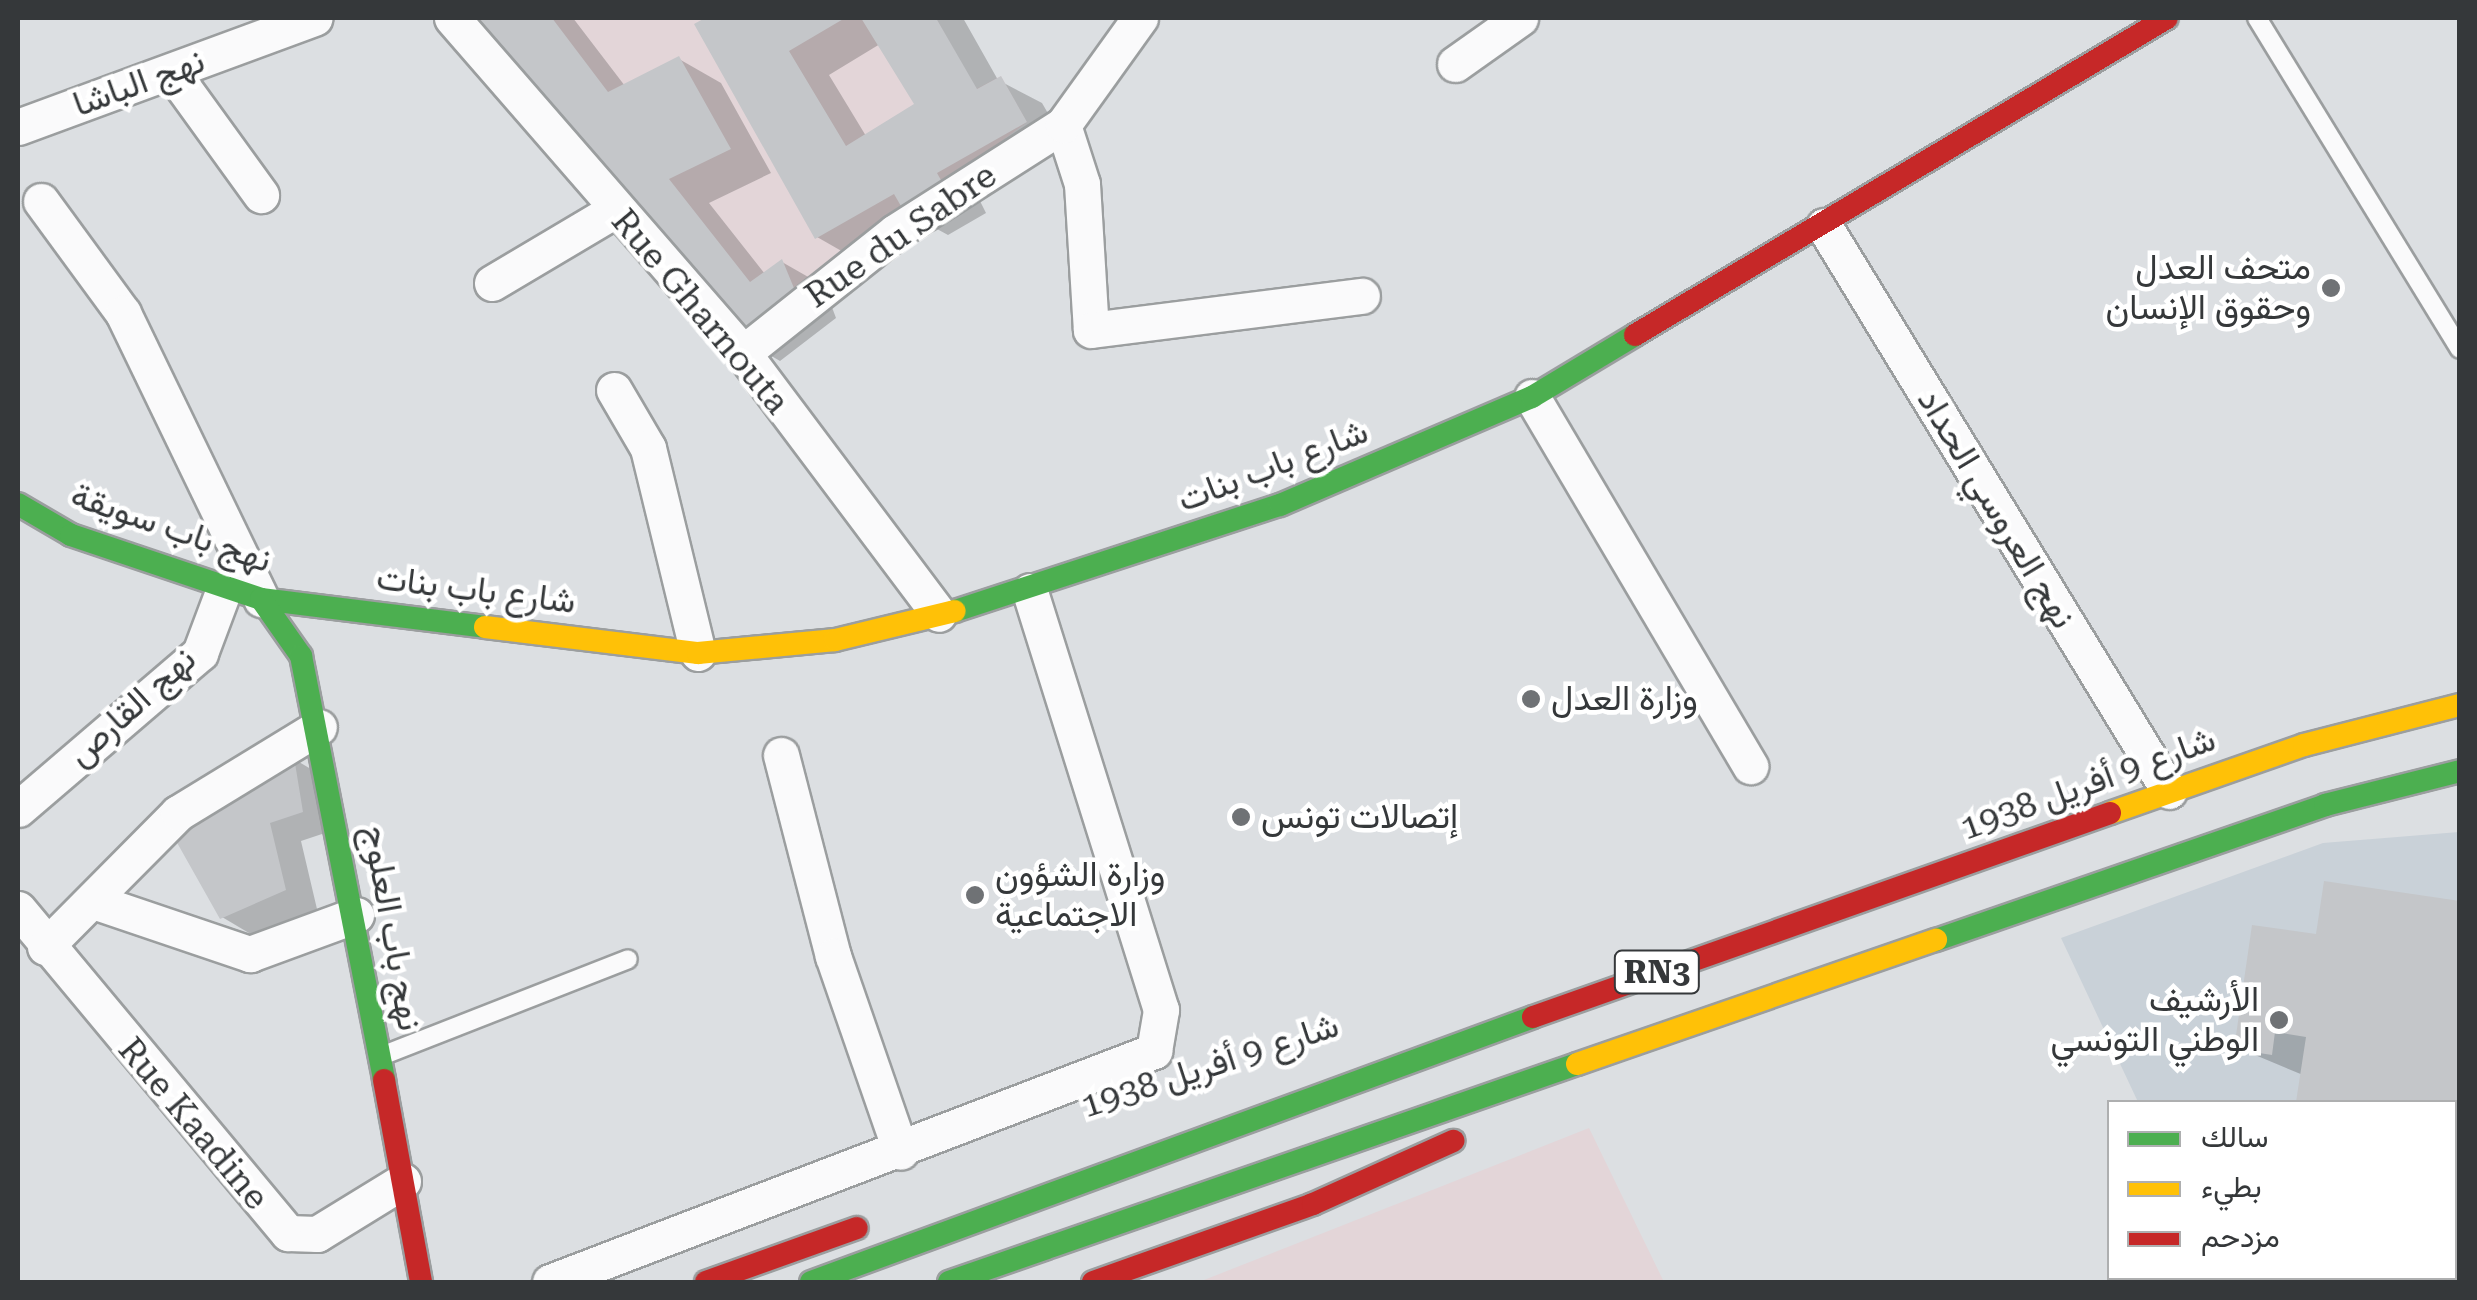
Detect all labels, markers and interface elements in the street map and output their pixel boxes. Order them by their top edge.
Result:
street label: نهج الباشا [68,40,210,126]
street label: Rue du Sabre [797,155,1005,317]
street label: Rue Gharnouta [602,201,798,423]
place label: متحف العدل وحقوق الإنسان [2106,247,2311,329]
marker: متحف العدل وحقوق الإنسان [2320,277,2342,299]
street label: نهج العروسي الحداد [1908,382,2084,636]
street label: شارع باب بنات [1172,411,1374,521]
street label: نهج باب سويقة [65,474,277,582]
street label: شارع باب بنات [374,557,578,623]
street label: نهج القارص [59,639,205,775]
place label: وزارة العدل [1551,678,1698,720]
marker: وزارة العدل [1520,688,1542,710]
street label: شارع 9 أفريل 1938 [1955,718,2221,850]
place label: إتصالات تونس [1261,796,1458,838]
marker: إتصالات تونس [1230,806,1252,828]
street label: نهج باب العلوج [353,822,431,1034]
place label: وزارة الشؤون الاجتماعية [995,854,1165,936]
marker: وزارة الشؤون الاجتماعية [964,884,986,906]
road number: RN3 [1612,945,1702,999]
place label: الأرشيف الوطني التونسي [2051,979,2259,1061]
street label: شارع 9 أفريل 1938 [1076,1005,1344,1127]
marker: الأرشيف الوطني التونسي [2268,1009,2290,1031]
street label: Rue Kaadine [109,1030,277,1218]
legend [2107,1100,2457,1280]
text: سالك [2201,1119,2268,1154]
text: بطيء [2201,1169,2262,1204]
text: مزدحم [2201,1219,2280,1254]

